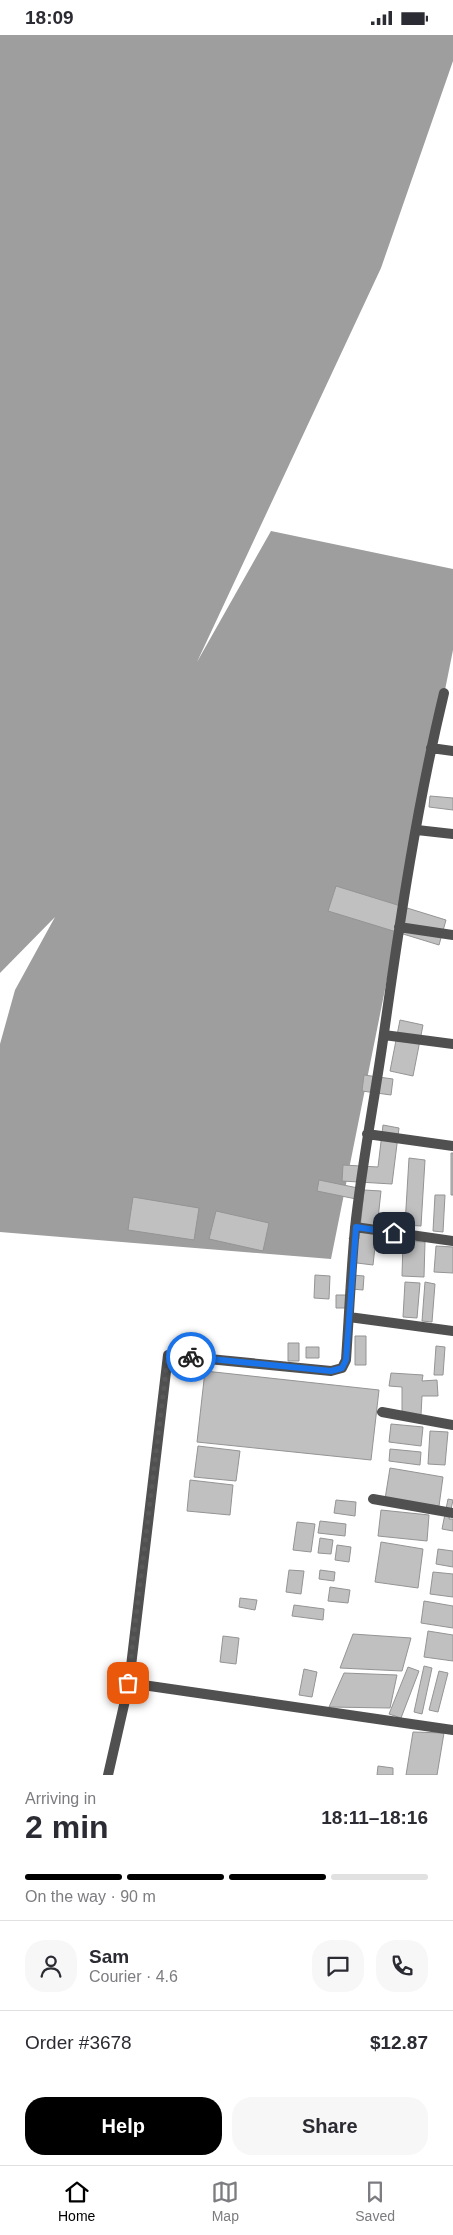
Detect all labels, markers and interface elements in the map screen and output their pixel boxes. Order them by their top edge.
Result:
text: 18:09 [25,7,74,28]
pin [373,1212,415,1254]
icon: home [380,1219,408,1247]
courier [166,1332,216,1382]
icon: bike [177,1343,205,1371]
pin [107,1662,149,1704]
icon: bag [114,1669,142,1697]
text: Arriving in [25,1790,96,1807]
text: 18:11–18:16 [321,1807,428,1828]
text: 2 min [25,1809,109,1845]
text: On the way · 90 m [25,1888,156,1905]
button: person [25,1940,77,1992]
button: chat [312,1940,364,1992]
button: phone [376,1940,428,1992]
text: Sam [89,1946,129,1967]
text: Courier · 4.6 [89,1968,178,1985]
text: Order #3678 [25,2032,132,2053]
text: $12.87 [370,2032,428,2053]
button: Help [25,2097,222,2155]
button: Share [232,2097,428,2155]
tab: Home [58,2178,95,2224]
tab: Map [211,2178,239,2224]
tab: Saved [355,2178,395,2224]

